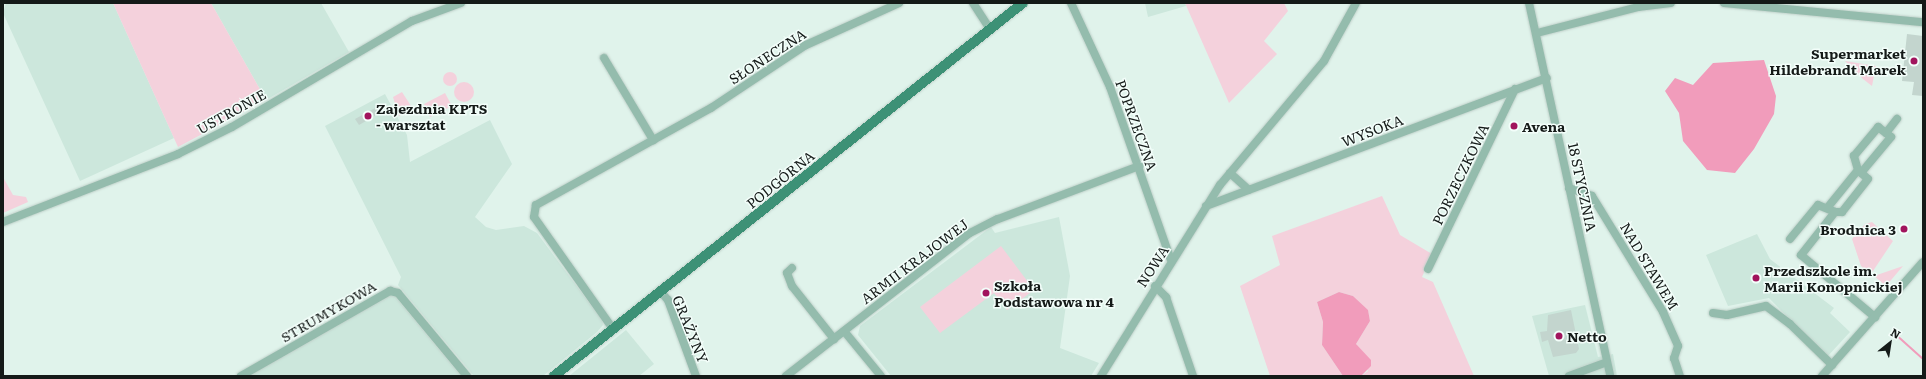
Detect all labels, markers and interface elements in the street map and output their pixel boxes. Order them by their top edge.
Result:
street label: SŁONECZNA [725,25,809,87]
place label: Supermarket Hildebrandt Marek [1769,45,1906,78]
marker: Supermarket Hildebrandt Marek [1909,56,1919,66]
street label: POPRZECZNA [1113,77,1161,173]
street label: USTRONIE [194,85,268,137]
place label: Zajezdnia KPTS - warsztat [376,100,487,132]
marker: Zajezdnia KPTS - warsztat [363,111,373,121]
street label: WYSOKA [1339,111,1405,149]
place label: Avena [1522,118,1565,134]
street label: PORZECZKOWA [1428,121,1492,227]
marker: Avena [1509,121,1519,131]
street label: 18 STYCZNIA [1565,141,1601,233]
street label: PODGÓRNA [743,147,817,211]
street label: ARMII KRAJOWEJ [857,215,971,307]
street label: NAD STAWEM [1617,219,1683,313]
place label: Brodnica 3 [1820,221,1896,237]
marker: Brodnica 3 [1899,224,1909,234]
street label: NOWA [1132,242,1172,290]
place label: Przedszkole im. Marii Konopnickiej [1764,262,1902,294]
marker: Przedszkole im. Marii Konopnickiej [1751,273,1761,283]
street label: STRUMYKOWA [277,277,379,345]
place label: Szkoła Podstawowa nr 4 [994,277,1114,310]
marker: Szkoła Podstawowa nr 4 [981,288,991,298]
street label: GRAŻYNY [670,293,712,365]
north arrow [1870,323,1910,363]
text: N [1888,323,1904,342]
place label: Netto [1567,328,1607,344]
marker: Netto [1554,331,1564,341]

